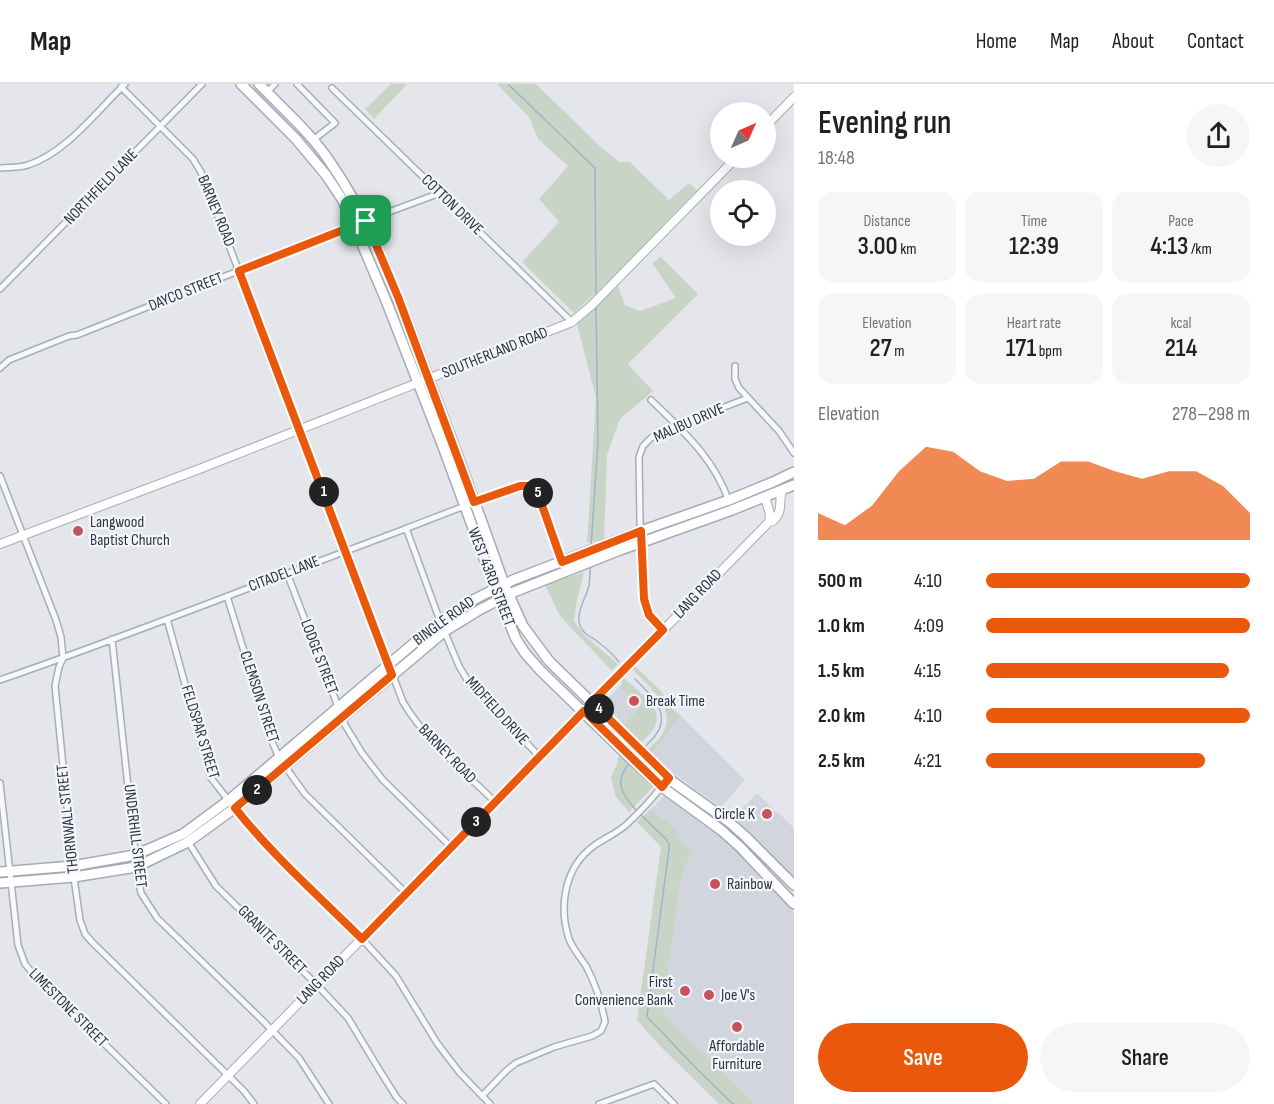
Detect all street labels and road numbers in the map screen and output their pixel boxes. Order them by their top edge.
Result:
street label: NORTHFIELD LANE [60,145,142,229]
street label: COTTON DRIVE [417,171,487,239]
street label: BARNEY ROAD [193,173,239,249]
street label: DAYCO STREET [146,268,226,316]
street label: SOUTHERLAND ROAD [439,323,551,383]
street label: MALIBU DRIVE [651,399,727,447]
street label: WEST 43RD STREET [463,525,519,630]
street label: CITADEL LANE [246,552,322,596]
street label: LANG ROAD [670,565,726,623]
street label: BINGLE ROAD [410,592,479,650]
street label: LODGE STREET [296,617,342,698]
street label: CLEMSON STREET [235,649,283,746]
street label: MIDFIELD DRIVE [461,673,533,749]
street label: FELDSPAR STREET [177,683,223,782]
street label: BARNEY ROAD [414,720,480,788]
street label: THORNWALL STREET [53,763,83,875]
street label: UNDERHILL STREET [119,783,151,889]
street label: GRANITE STREET [234,902,311,979]
street label: LANG ROAD [293,951,349,1009]
street label: LIMESTONE STREET [25,965,112,1052]

